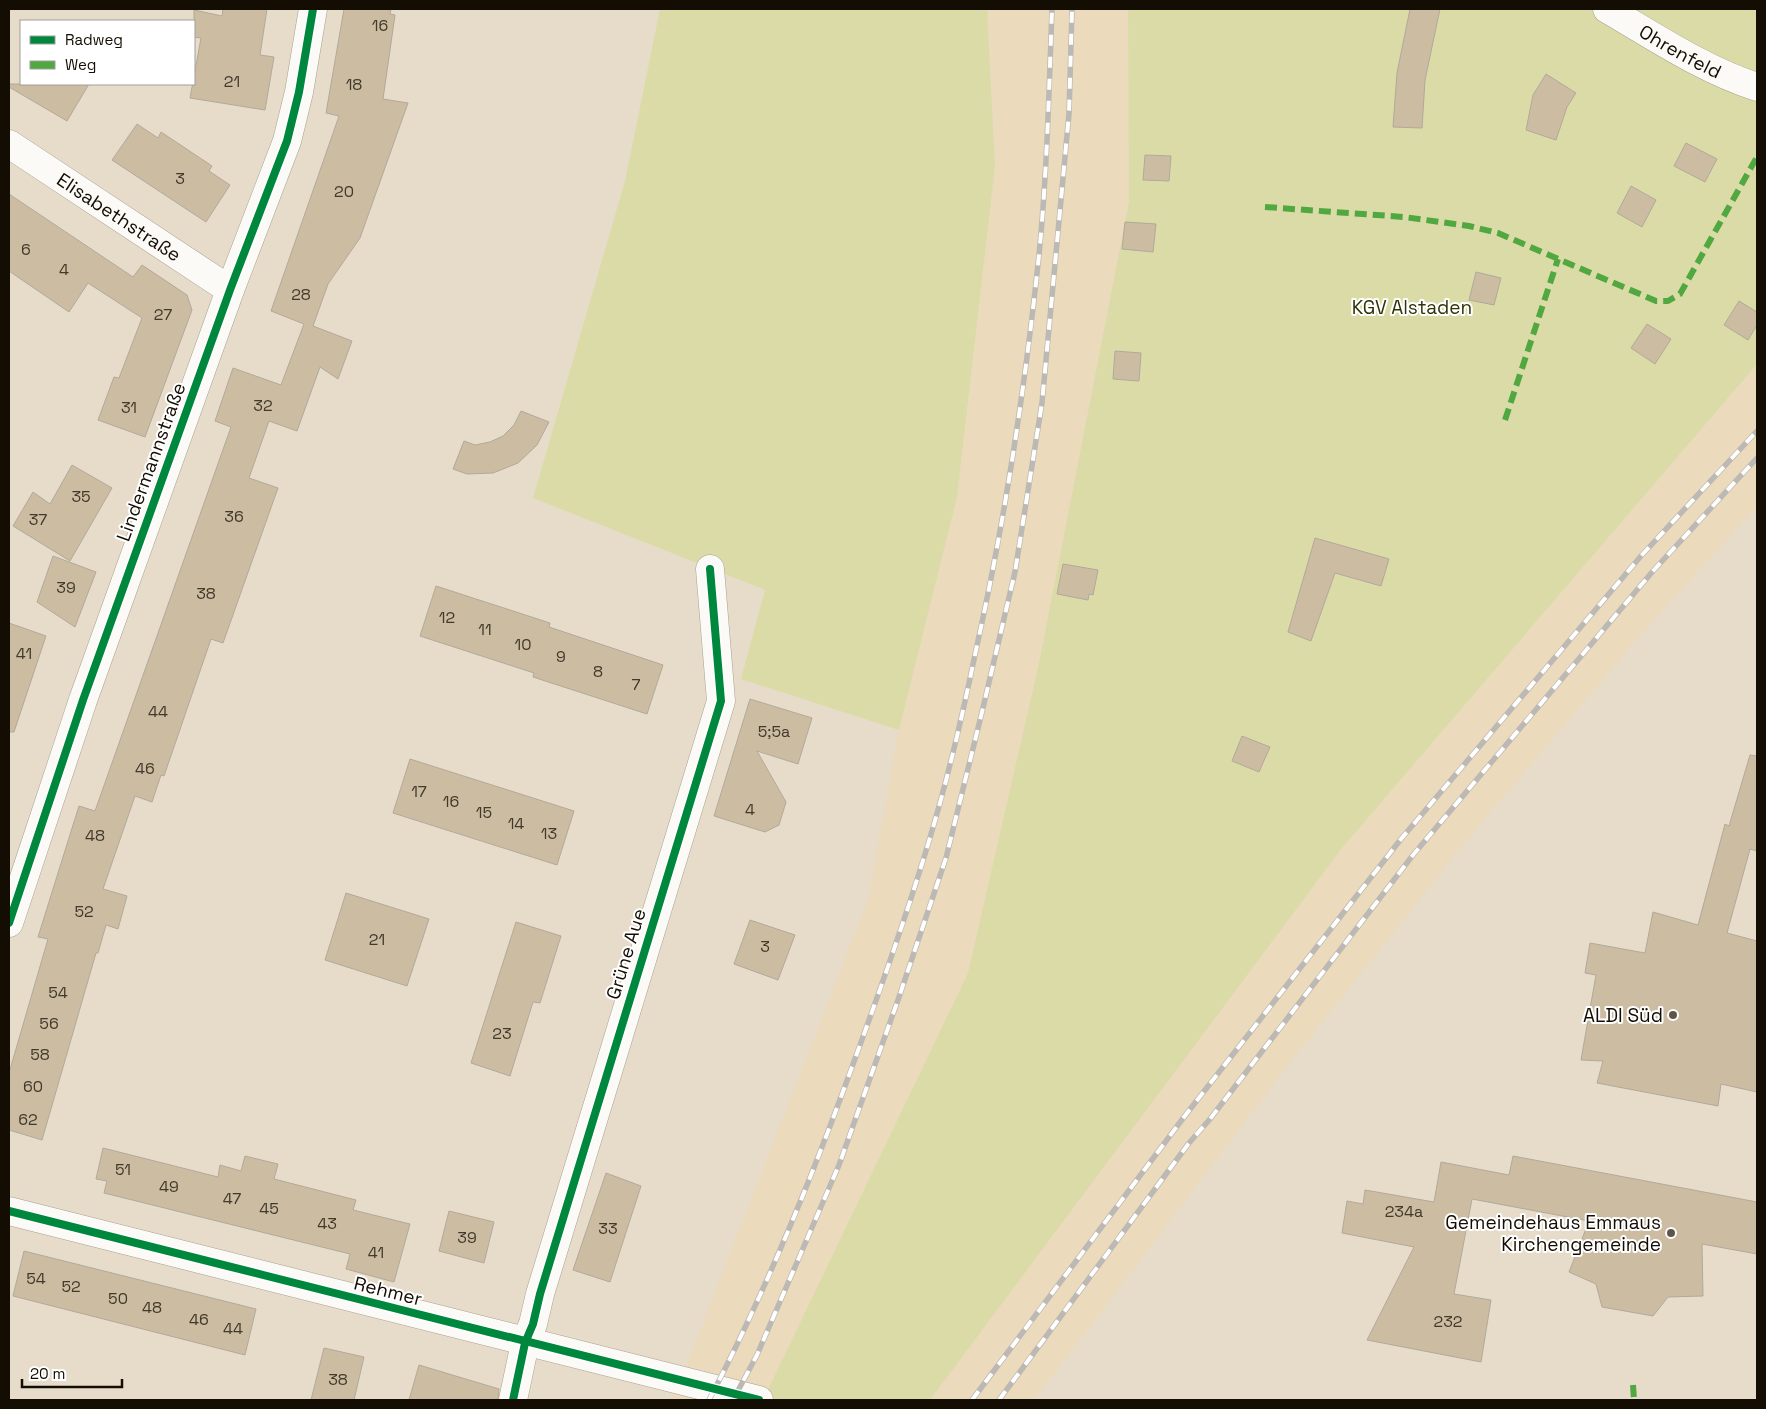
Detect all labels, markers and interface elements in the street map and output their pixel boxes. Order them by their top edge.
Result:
house number: 16 [372,15,388,36]
street label: Ohrenfeld [1635,19,1726,84]
legend [20,20,195,85]
text: Radweg [65,30,123,49]
text: Weg [65,55,96,74]
house number: 21 [224,71,240,92]
house number: 18 [346,74,362,95]
street label: Elisabethstraße [52,167,186,267]
house number: 3 [175,168,185,189]
house number: 20 [334,181,354,202]
house number: 6 [21,239,31,260]
house number: 4 [59,259,69,280]
house number: 28 [291,284,311,305]
park label: KGV Alstaden [1352,295,1472,320]
house number: 27 [154,304,172,325]
street label: Lindermannstraße [111,379,191,545]
house number: 32 [253,395,273,416]
house number: 31 [121,397,137,418]
house number: 35 [71,486,91,507]
house number: 36 [224,506,244,527]
house number: 37 [29,509,47,530]
house number: 39 [56,577,76,598]
house number: 38 [196,583,216,604]
house number: 12 [439,607,455,628]
house number: 11 [478,619,492,640]
house number: 10 [515,634,531,655]
house number: 41 [16,643,32,664]
house number: 9 [556,646,566,667]
house number: 8 [593,661,603,682]
house number: 7 [631,674,641,695]
house number: 44 [148,701,168,722]
house number: 5;5a [758,721,790,742]
house number: 46 [135,758,155,779]
house number: 17 [411,781,427,802]
house number: 16 [443,791,459,812]
house number: 4 [745,799,755,820]
house number: 15 [476,802,492,823]
house number: 14 [508,813,524,834]
house number: 13 [541,823,557,844]
house number: 48 [85,825,105,846]
house number: 52 [74,901,94,922]
street label: Grüne Aue [600,906,652,1002]
house number: 21 [369,929,385,950]
house number: 3 [760,936,770,957]
house number: 54 [48,982,68,1003]
place label: ALDI Süd [1583,1003,1663,1028]
marker: ALDI Süd [1667,1009,1679,1021]
house number: 56 [39,1013,59,1034]
house number: 23 [492,1023,512,1044]
house number: 58 [30,1044,50,1065]
house number: 60 [23,1076,43,1097]
house number: 62 [18,1109,38,1130]
house number: 51 [115,1159,131,1180]
house number: 49 [159,1176,179,1197]
house number: 47 [223,1188,241,1209]
house number: 45 [259,1198,279,1219]
house number: 234a [1385,1201,1423,1222]
place label: Gemeindehaus Emmaus Kirchengemeinde [1445,1210,1661,1257]
house number: 43 [317,1213,337,1234]
house number: 33 [598,1218,618,1239]
house number: 39 [457,1227,477,1248]
marker: Gemeindehaus Emmaus Kirchengemeinde [1665,1227,1677,1239]
house number: 41 [368,1242,384,1263]
house number: 54 [26,1268,46,1289]
street label: Rehmer [351,1270,425,1312]
house number: 52 [61,1276,81,1297]
house number: 50 [108,1288,128,1309]
house number: 48 [142,1297,162,1318]
house number: 46 [189,1309,209,1330]
house number: 232 [1434,1311,1462,1332]
house number: 44 [223,1318,243,1339]
scale bar [22,1356,122,1388]
text: 20 m [30,1364,65,1383]
house number: 38 [328,1369,348,1390]

